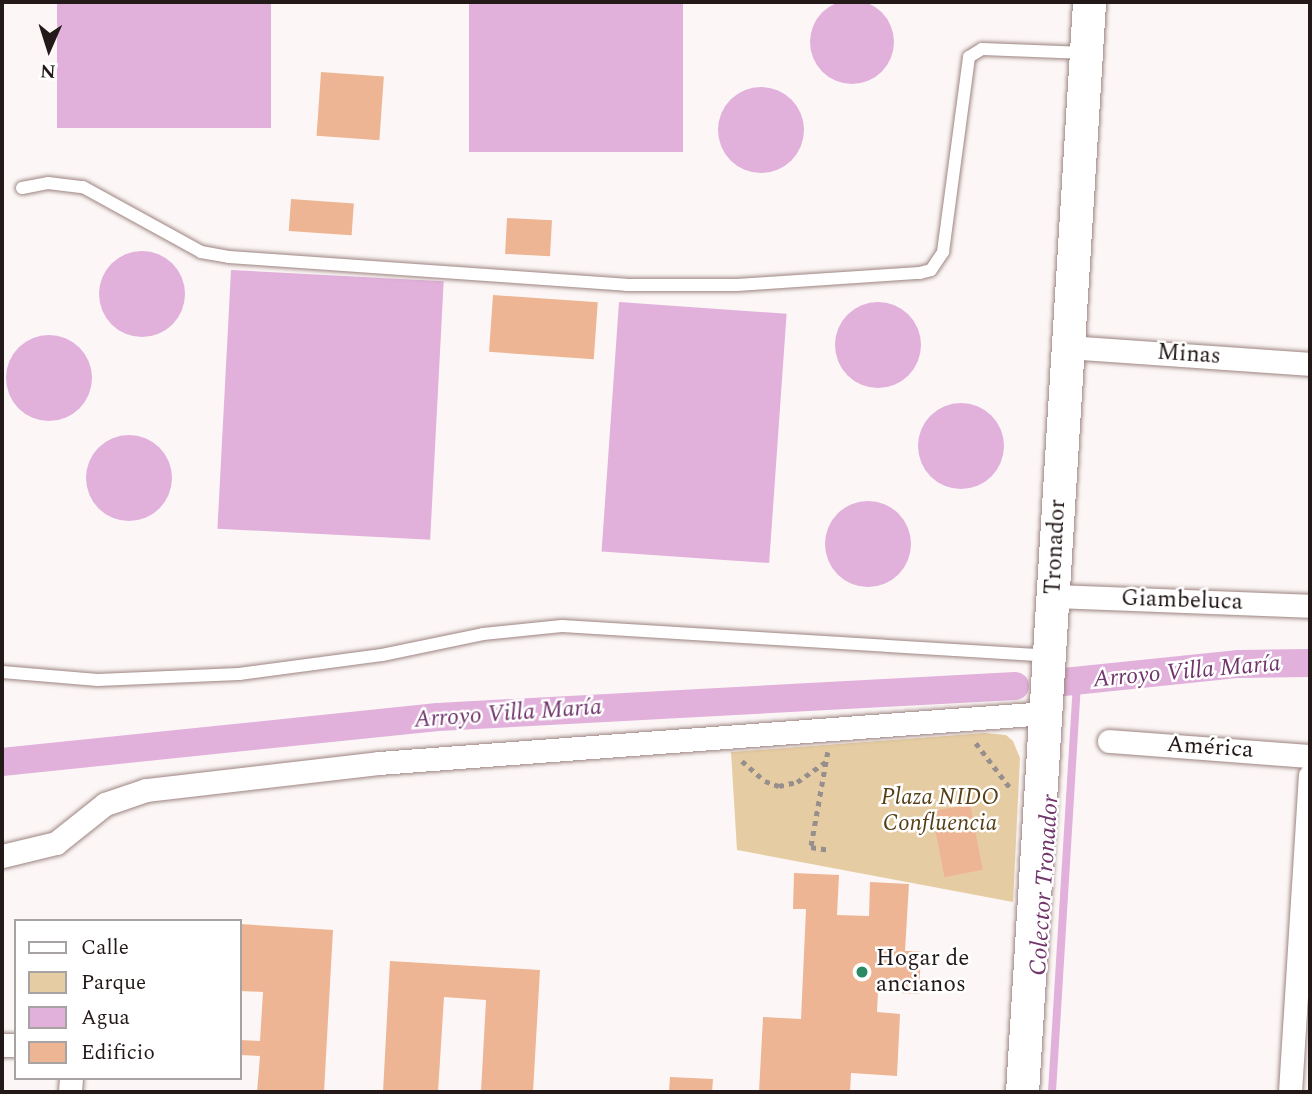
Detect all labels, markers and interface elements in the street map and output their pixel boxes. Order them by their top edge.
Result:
north arrow [14,14,84,84]
text: N [39,56,56,85]
street label: Minas [1156,339,1222,371]
street label: Tronador [1040,499,1072,595]
street label: Giambeluca [1121,585,1243,617]
water label: Arroyo Villa María [1092,649,1282,695]
water label: Arroyo Villa María [413,693,603,735]
street label: América [1166,731,1254,765]
park label: Plaza NIDO Confluencia [881,784,999,838]
water label: Colector Tronador [1024,794,1066,976]
legend [14,919,242,1080]
text: Calle [81,932,129,964]
place label: Hogar de ancianos [876,945,969,999]
marker: Hogar de ancianos [854,964,870,980]
text: Parque [81,967,146,999]
text: Agua [81,1002,130,1034]
text: Edificio [81,1037,155,1069]

